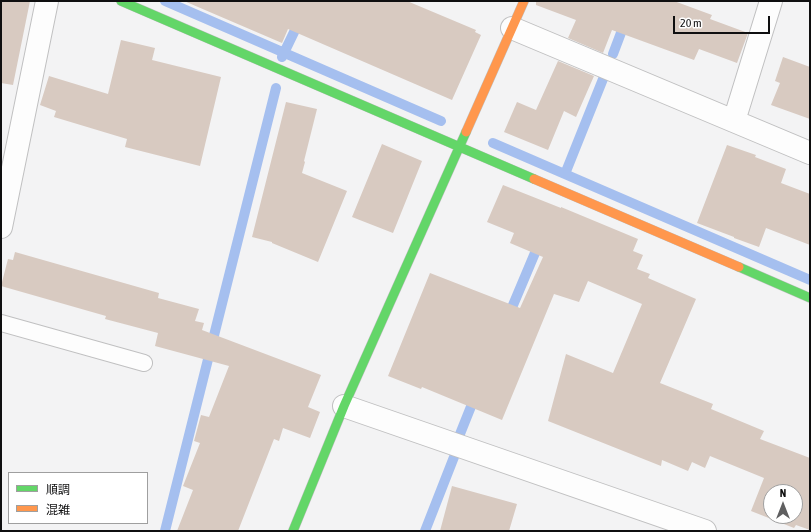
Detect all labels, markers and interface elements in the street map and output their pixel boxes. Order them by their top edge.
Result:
scale bar [675,8,772,34]
text: 20 m [680,16,702,30]
legend [8,472,148,524]
text: 順調 [46,483,70,497]
north arrow [763,484,803,524]
text: N [780,487,786,499]
text: 混雑 [46,503,70,517]

